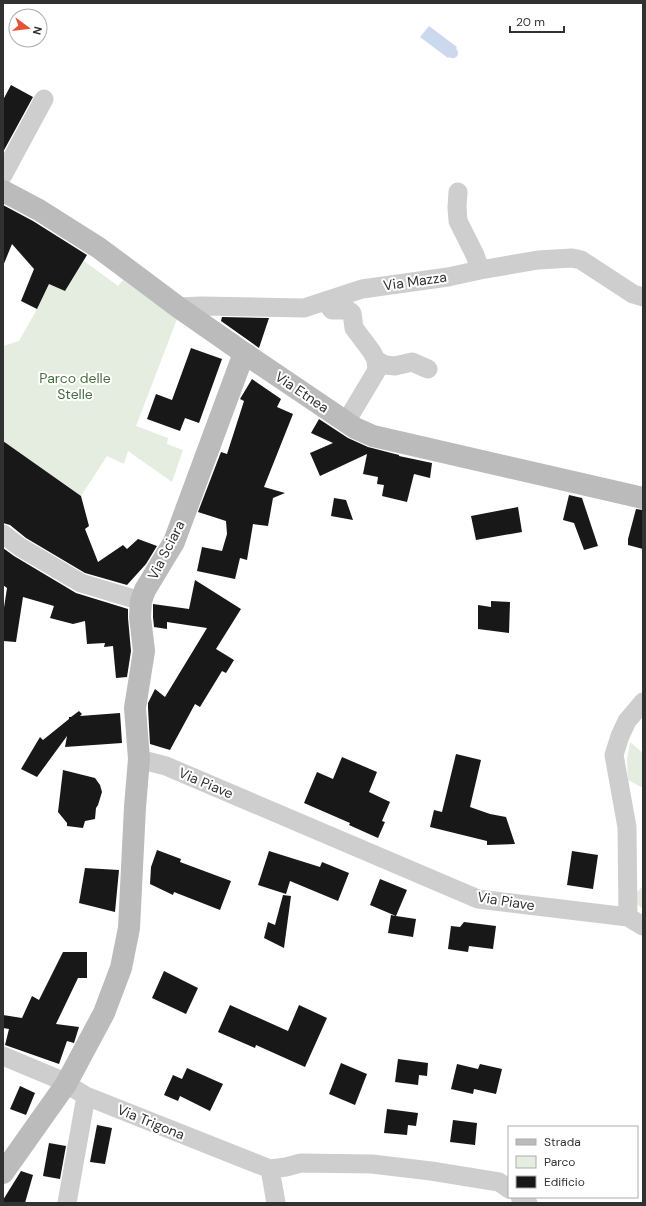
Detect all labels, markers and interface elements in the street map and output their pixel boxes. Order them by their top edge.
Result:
north arrow [8,8,48,48]
scale bar [510,8,564,34]
text: 20 m [516,14,545,30]
text: N [30,25,45,36]
street label: Via Mazza [382,268,448,294]
street label: Via Etnea [272,367,332,417]
park label: Parco delle Stelle [39,369,111,403]
street label: Via Sciara [143,517,189,583]
street label: Via Piave [176,763,236,803]
street label: Via Piave [476,888,536,914]
street label: Via Trigona [115,1100,187,1144]
legend [508,1126,638,1198]
text: Strada [544,1134,581,1150]
text: Parco [544,1154,575,1170]
text: Edificio [544,1174,585,1190]

